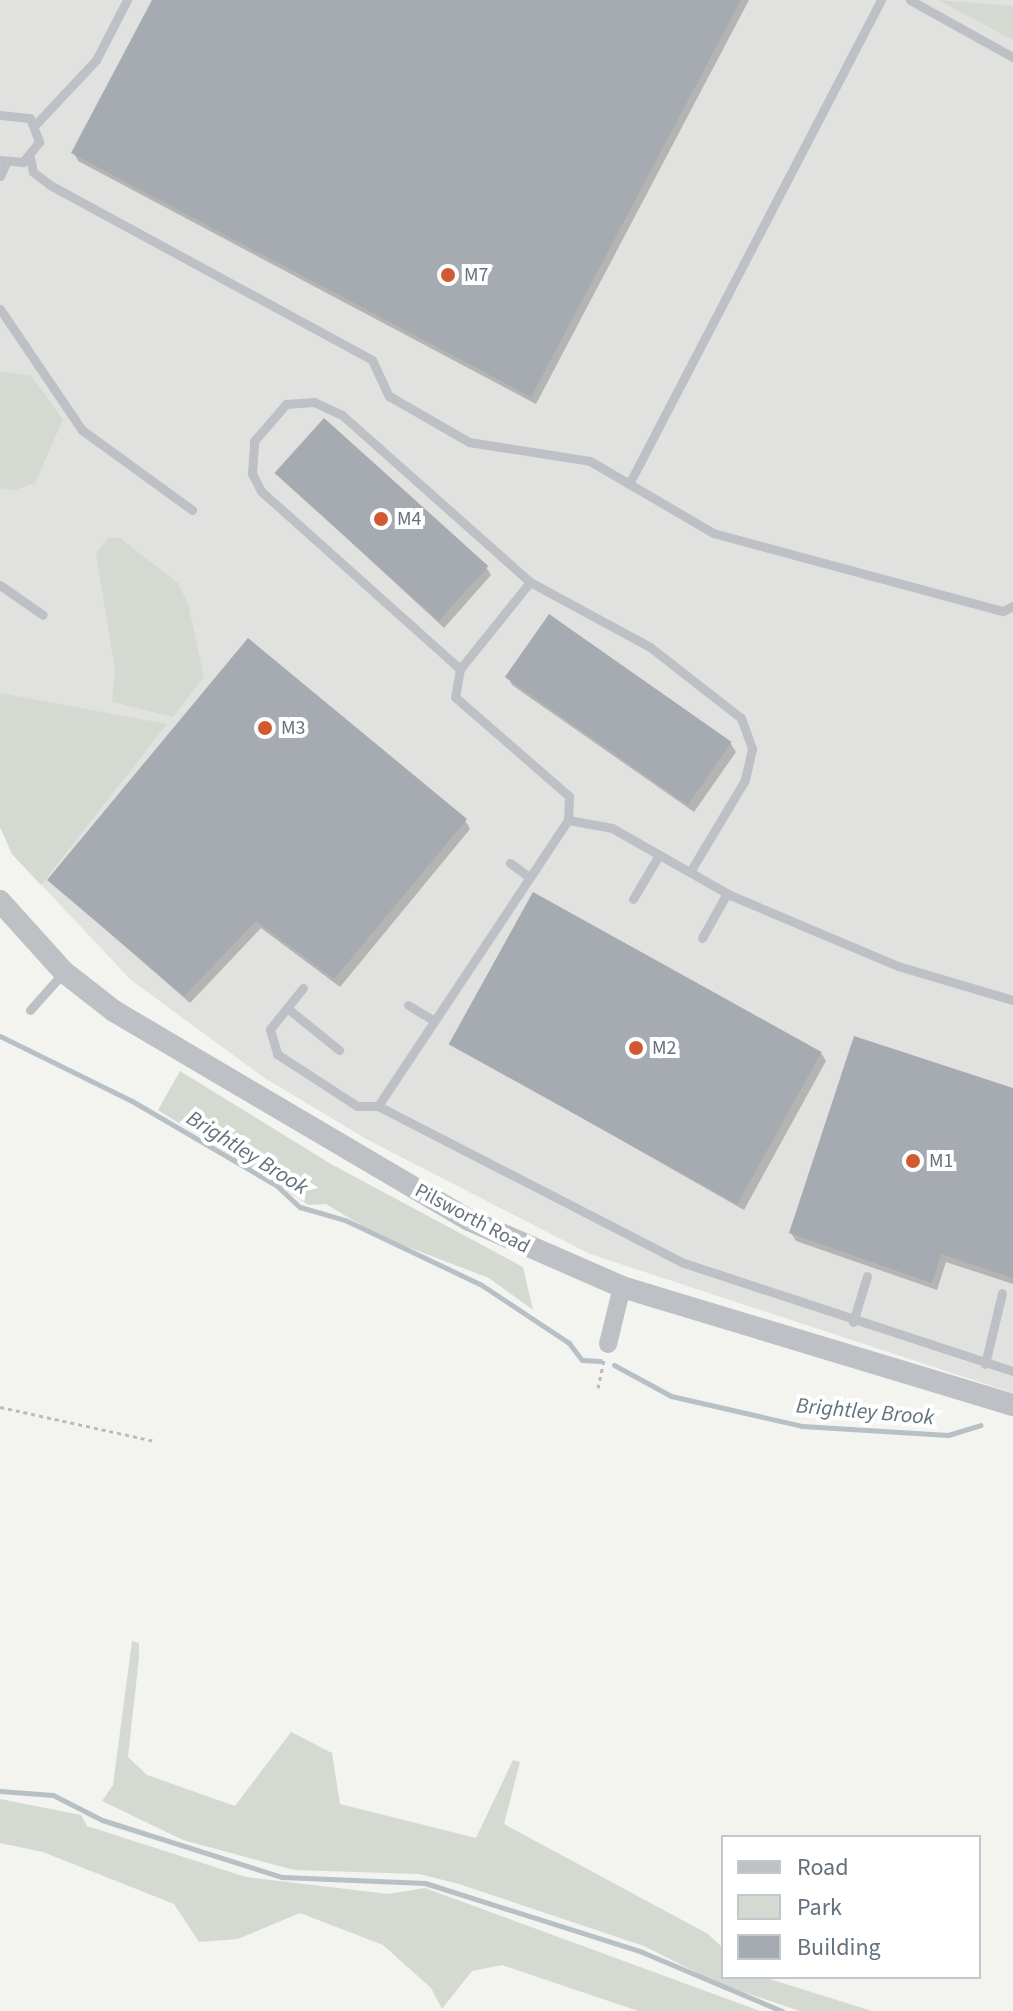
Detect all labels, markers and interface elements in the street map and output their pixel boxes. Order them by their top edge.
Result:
place label: M7 [464,263,488,287]
marker: M7 [439,266,457,284]
place label: M4 [397,507,421,531]
marker: M4 [372,510,390,528]
place label: M3 [281,716,305,740]
marker: M3 [256,719,274,737]
place label: M2 [652,1036,676,1060]
marker: M2 [627,1039,645,1057]
water label: Brightley Brook [181,1105,313,1201]
place label: M1 [929,1149,953,1173]
marker: M1 [904,1152,922,1170]
street label: Pilsworth Road [411,1179,533,1259]
water label: Brightley Brook [795,1393,935,1431]
legend [721,1835,981,1979]
text: Road [797,1850,849,1885]
text: Park [797,1890,842,1925]
text: Building [797,1930,881,1965]

